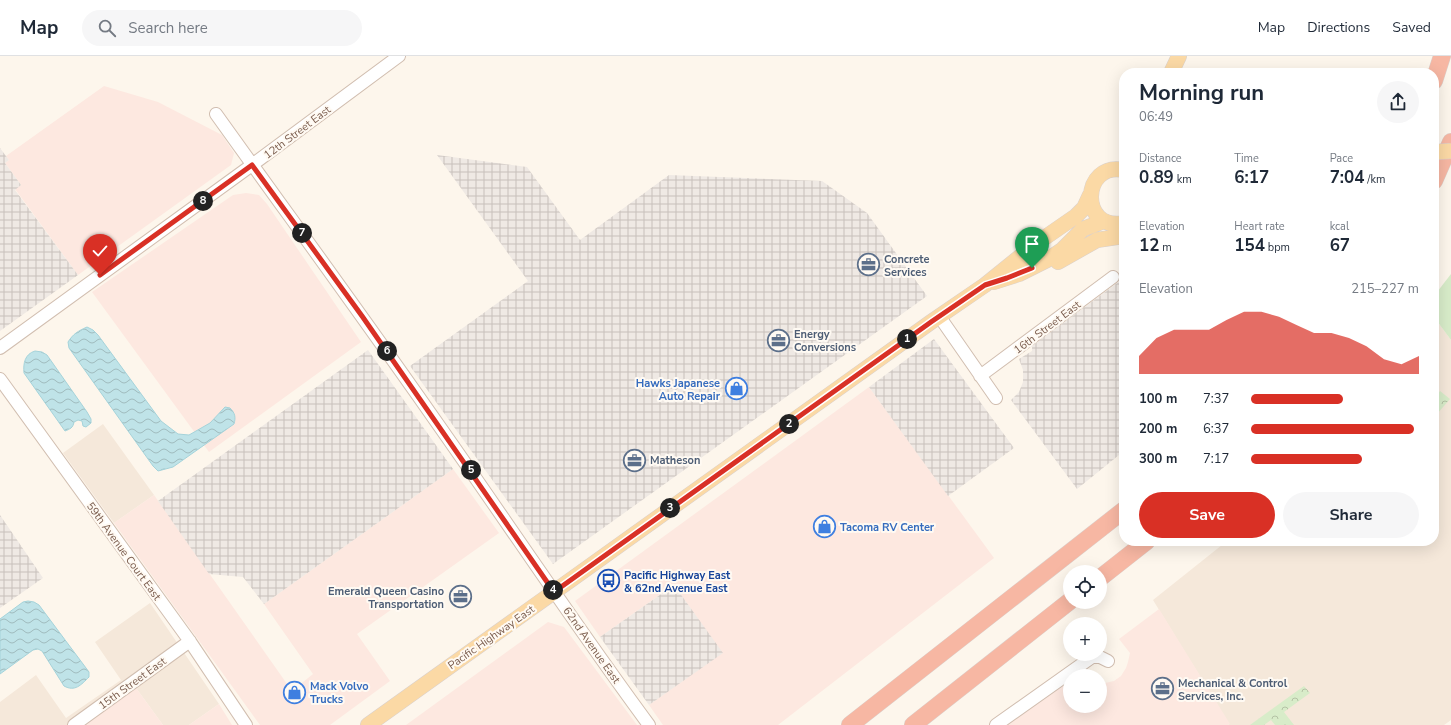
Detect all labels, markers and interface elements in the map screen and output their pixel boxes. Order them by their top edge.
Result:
search box [82,10,362,46]
text: Map [20,15,58,41]
icon: search [96,17,118,39]
text: Search here [128,18,208,38]
text: Map [1258,18,1285,37]
text: Directions [1307,18,1370,37]
text: Saved [1392,18,1431,37]
text: Morning run [1139,78,1264,108]
button: share [1377,81,1419,123]
street label: 12th Street East [261,102,334,163]
text: 06:49 [1139,108,1173,126]
text: Distance [1139,151,1182,166]
text: Time [1234,151,1259,166]
text: Pace [1330,151,1353,166]
text: 0.89 [1139,166,1174,189]
text: 6:17 [1234,166,1269,189]
text: 7:04 [1330,166,1364,189]
text: km [1174,172,1192,187]
text: /km [1364,172,1385,187]
pin: 8 [193,191,213,211]
text: 8 [200,193,206,208]
text: Elevation [1139,219,1185,234]
text: Heart rate [1234,219,1285,234]
text: kcal [1330,219,1349,234]
pin: 7 [292,223,312,243]
text: 7 [299,225,305,240]
pin [1015,227,1049,268]
icon: arrive [1021,233,1043,255]
pin [83,234,117,275]
text: 12 [1139,234,1159,257]
text: 154 [1234,234,1265,257]
text: 67 [1330,234,1350,257]
icon: check [89,240,111,262]
text: m [1159,240,1172,255]
text: bpm [1265,240,1290,255]
office icon: Concrete Services [856,252,882,278]
place label: Concrete Services [884,252,929,280]
text: Elevation [1139,280,1193,298]
text: 215–227 m [1351,280,1419,298]
street label: 16th Street East [1011,297,1084,358]
office icon: Energy Conversions [765,327,791,353]
place label: Energy Conversions [794,327,856,355]
pin: 1 [897,329,917,349]
text: 1 [904,331,910,346]
pin: 6 [377,341,397,361]
text: 6 [384,343,390,358]
place label: Hawks Japanese Auto Repair [636,376,721,404]
shop icon: Hawks Japanese Auto Repair [723,376,749,402]
text: 100 m [1139,390,1177,408]
text: 7:37 [1203,390,1229,408]
pin: 2 [779,414,799,434]
text: 2 [786,416,792,431]
text: 200 m [1139,420,1177,438]
text: 6:37 [1203,420,1229,438]
office icon: Matheson [622,447,648,473]
text: 300 m [1139,450,1177,468]
text: 7:17 [1203,450,1229,468]
place label: Matheson [650,453,700,468]
pin: 5 [461,460,481,480]
text: 5 [468,462,474,477]
button: Save [1139,492,1275,538]
button: Share [1283,492,1419,538]
pin: 3 [660,498,680,518]
street label: 59th Avenue Court East [83,499,164,603]
text: 3 [667,500,673,515]
shop icon: Tacoma RV Center [811,514,837,540]
place label: Tacoma RV Center [840,520,935,535]
map controls [1063,565,1107,713]
button: locate [1063,565,1107,609]
bus stop icon: Pacific Highway East & 62nd Avenue East [595,568,621,594]
place label: Pacific Highway East & 62nd Avenue East [624,568,731,596]
pin: 4 [543,580,563,600]
text: 4 [550,582,556,597]
place label: Emerald Queen Casino Transportation [328,584,444,612]
office icon: Emerald Queen Casino Transportation [447,584,473,610]
street label: Pacific Highway East [445,602,538,673]
street label: 62nd Avenue East [560,604,624,687]
button: + [1063,617,1107,661]
street label: 15th Street East [95,654,169,713]
button: − [1063,669,1107,713]
office icon: Mechanical & Control Services, Inc. [1150,676,1176,702]
place label: Mechanical & Control Services, Inc. [1178,676,1288,704]
shop icon: Mack Volvo Trucks [282,679,308,705]
place label: Mack Volvo Trucks [310,679,369,707]

